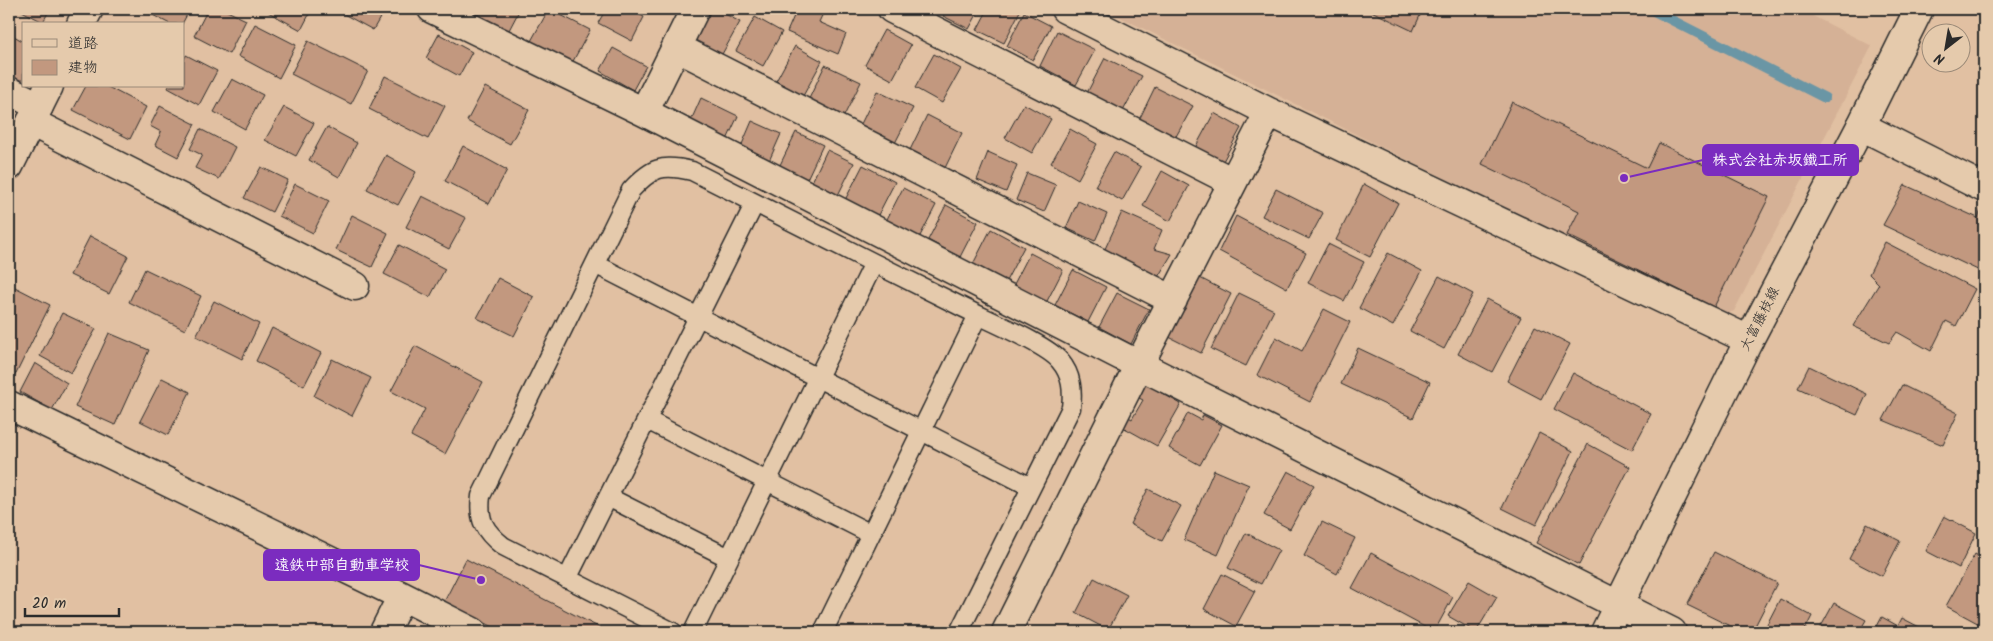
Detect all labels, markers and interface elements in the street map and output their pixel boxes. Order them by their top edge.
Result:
legend [22,22,185,88]
north arrow [1920,22,1970,72]
text: 道路 [68,32,98,56]
text: N [1930,46,1949,70]
text: 建物 [68,56,98,80]
callout: 株式会社赤坂鐵工所 [1703,145,1858,175]
text: 株式会社赤坂鐵工所 [1712,149,1848,173]
street label: 大富藤枝線 [1734,283,1786,355]
callout: 遠鉄中部自動車学校 [264,550,419,580]
text: 遠鉄中部自動車学校 [274,554,410,578]
scale bar [25,586,119,618]
text: 20 m [32,592,66,616]

